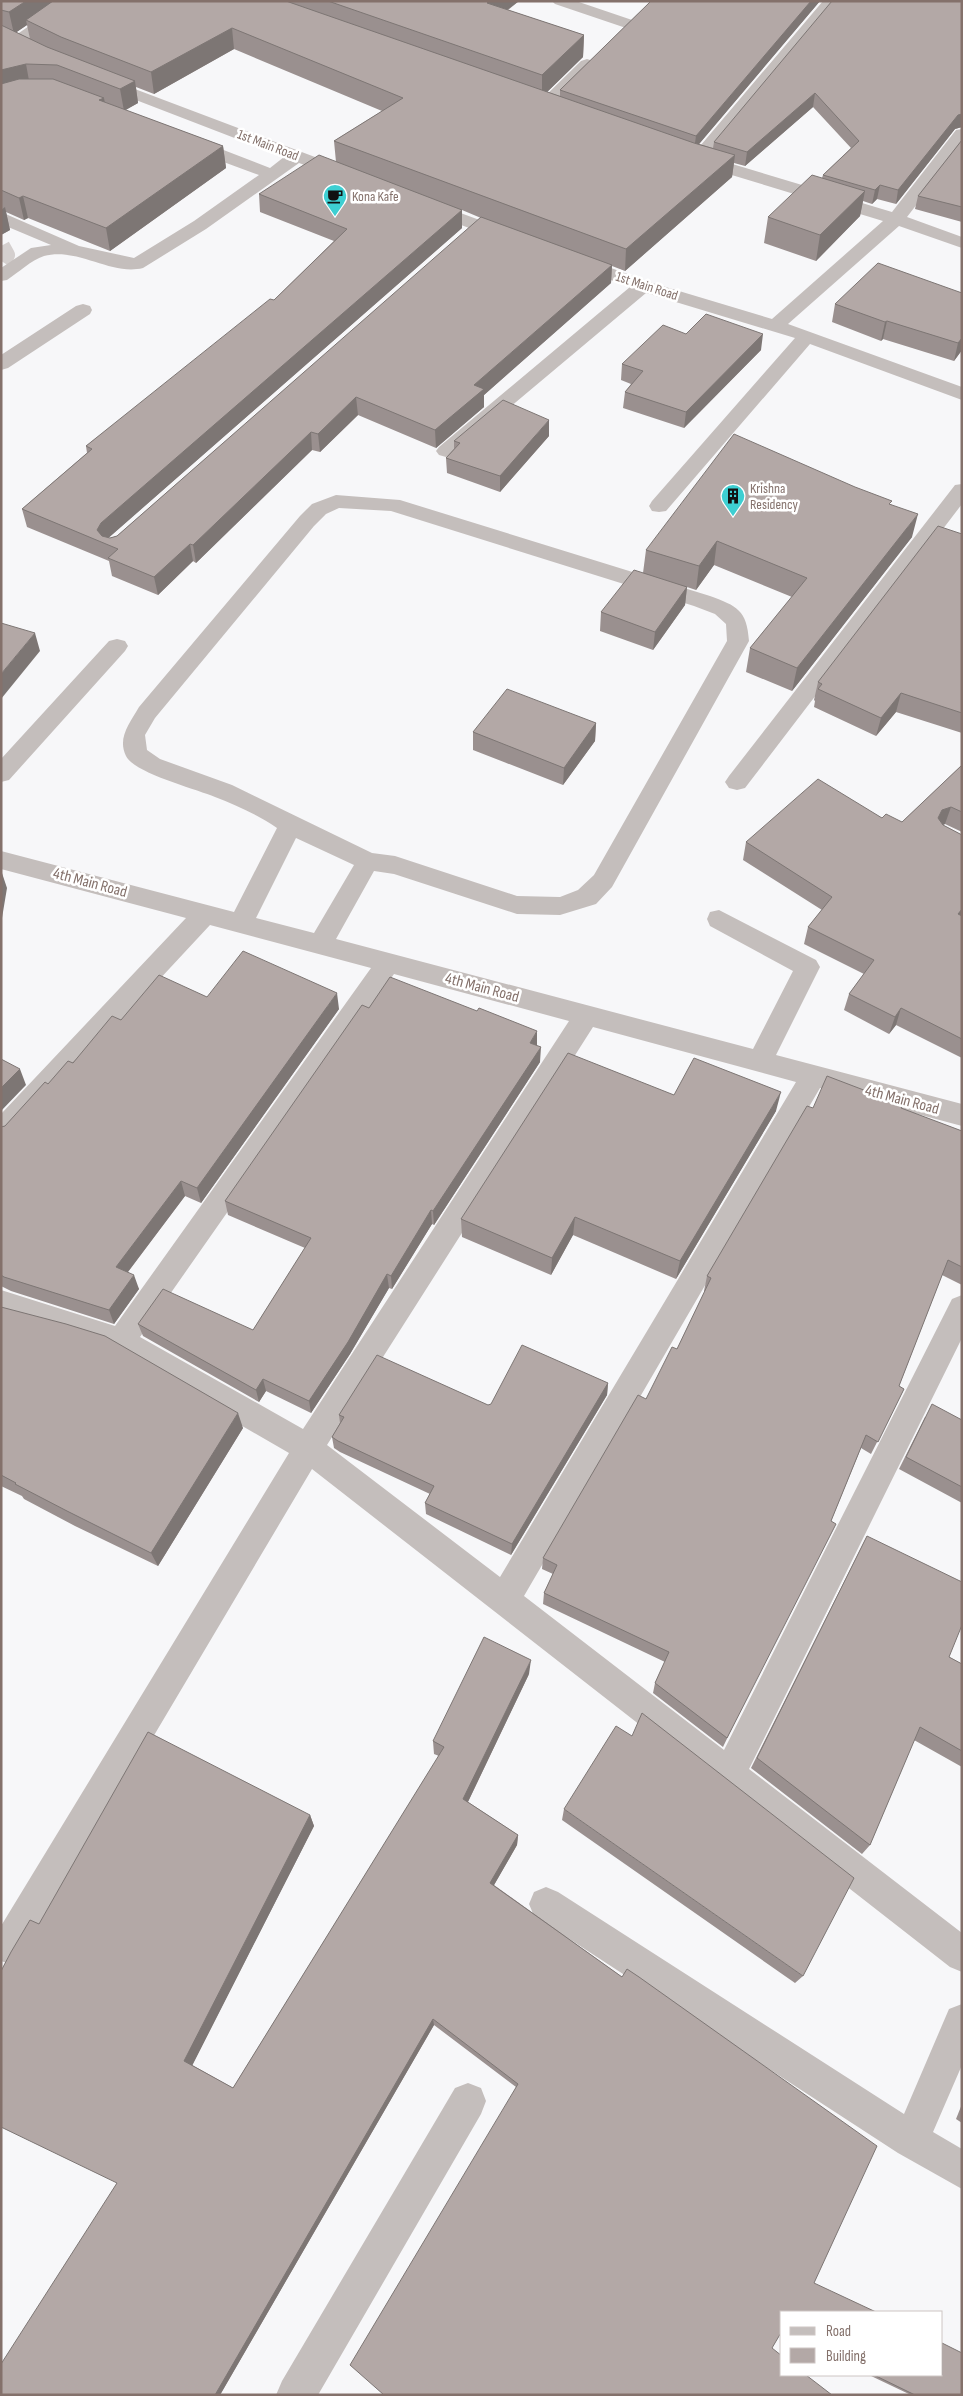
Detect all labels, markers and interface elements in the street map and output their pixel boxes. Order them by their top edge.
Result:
street label: 1st Main Road [235,126,301,165]
cafe icon: Kona Kafe [322,183,348,217]
place label: Kona Kafe [352,188,399,205]
street label: 1st Main Road [614,268,680,304]
place label: Krishna Residency [750,480,799,513]
building icon: Krishna Residency [720,483,746,517]
street label: 4th Main Road [51,864,129,902]
street label: 4th Main Road [443,969,521,1007]
street label: 4th Main Road [863,1081,941,1119]
legend [780,2311,943,2376]
text: Road [826,2322,851,2341]
text: Building [826,2347,866,2366]

